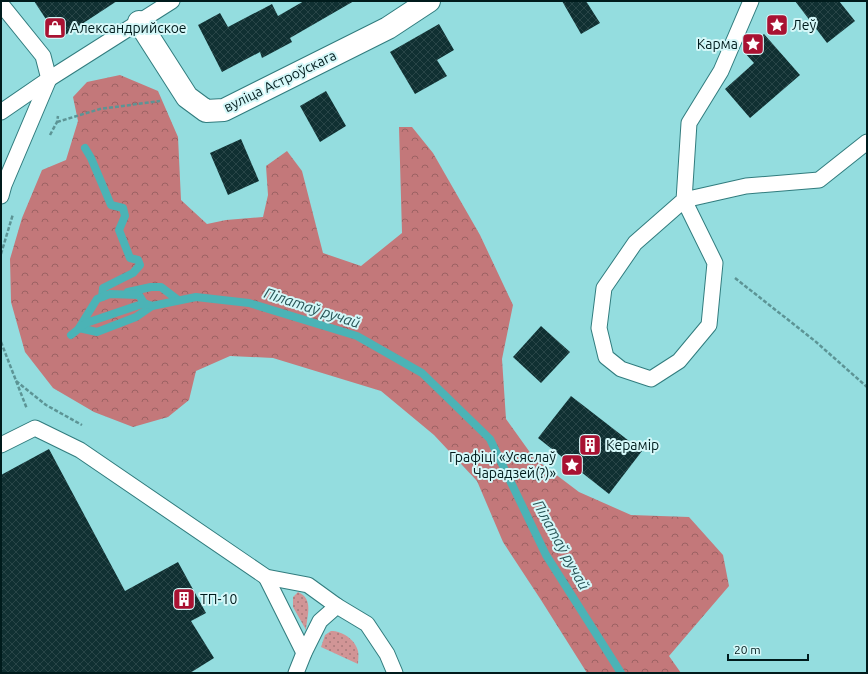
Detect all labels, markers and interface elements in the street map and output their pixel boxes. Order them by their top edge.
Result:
place icon: Леў [764,12,790,38]
shop icon: Александрийское [42,15,68,41]
place label: Леў [792,17,816,33]
place label: Александрийское [70,20,187,36]
place icon: Карма [740,31,766,57]
place label: Карма [697,36,738,52]
street label: вуліца Астроўскага [221,47,339,115]
water label: Пілатаў ручай [262,284,362,331]
building icon: Керамір [577,432,603,458]
place label: Керамір [606,437,659,453]
place label: Графіці «Усяслаў Чарадзей(?)» [449,449,556,481]
place icon: Графіці «Усяслаў Чарадзей(?)» [559,452,585,478]
water label: Пілатаў ручай [530,497,593,593]
building icon: ТП-10 [171,586,197,612]
place label: ТП-10 [200,591,237,607]
scale bar [728,636,808,662]
text: 20 m [734,643,761,656]

